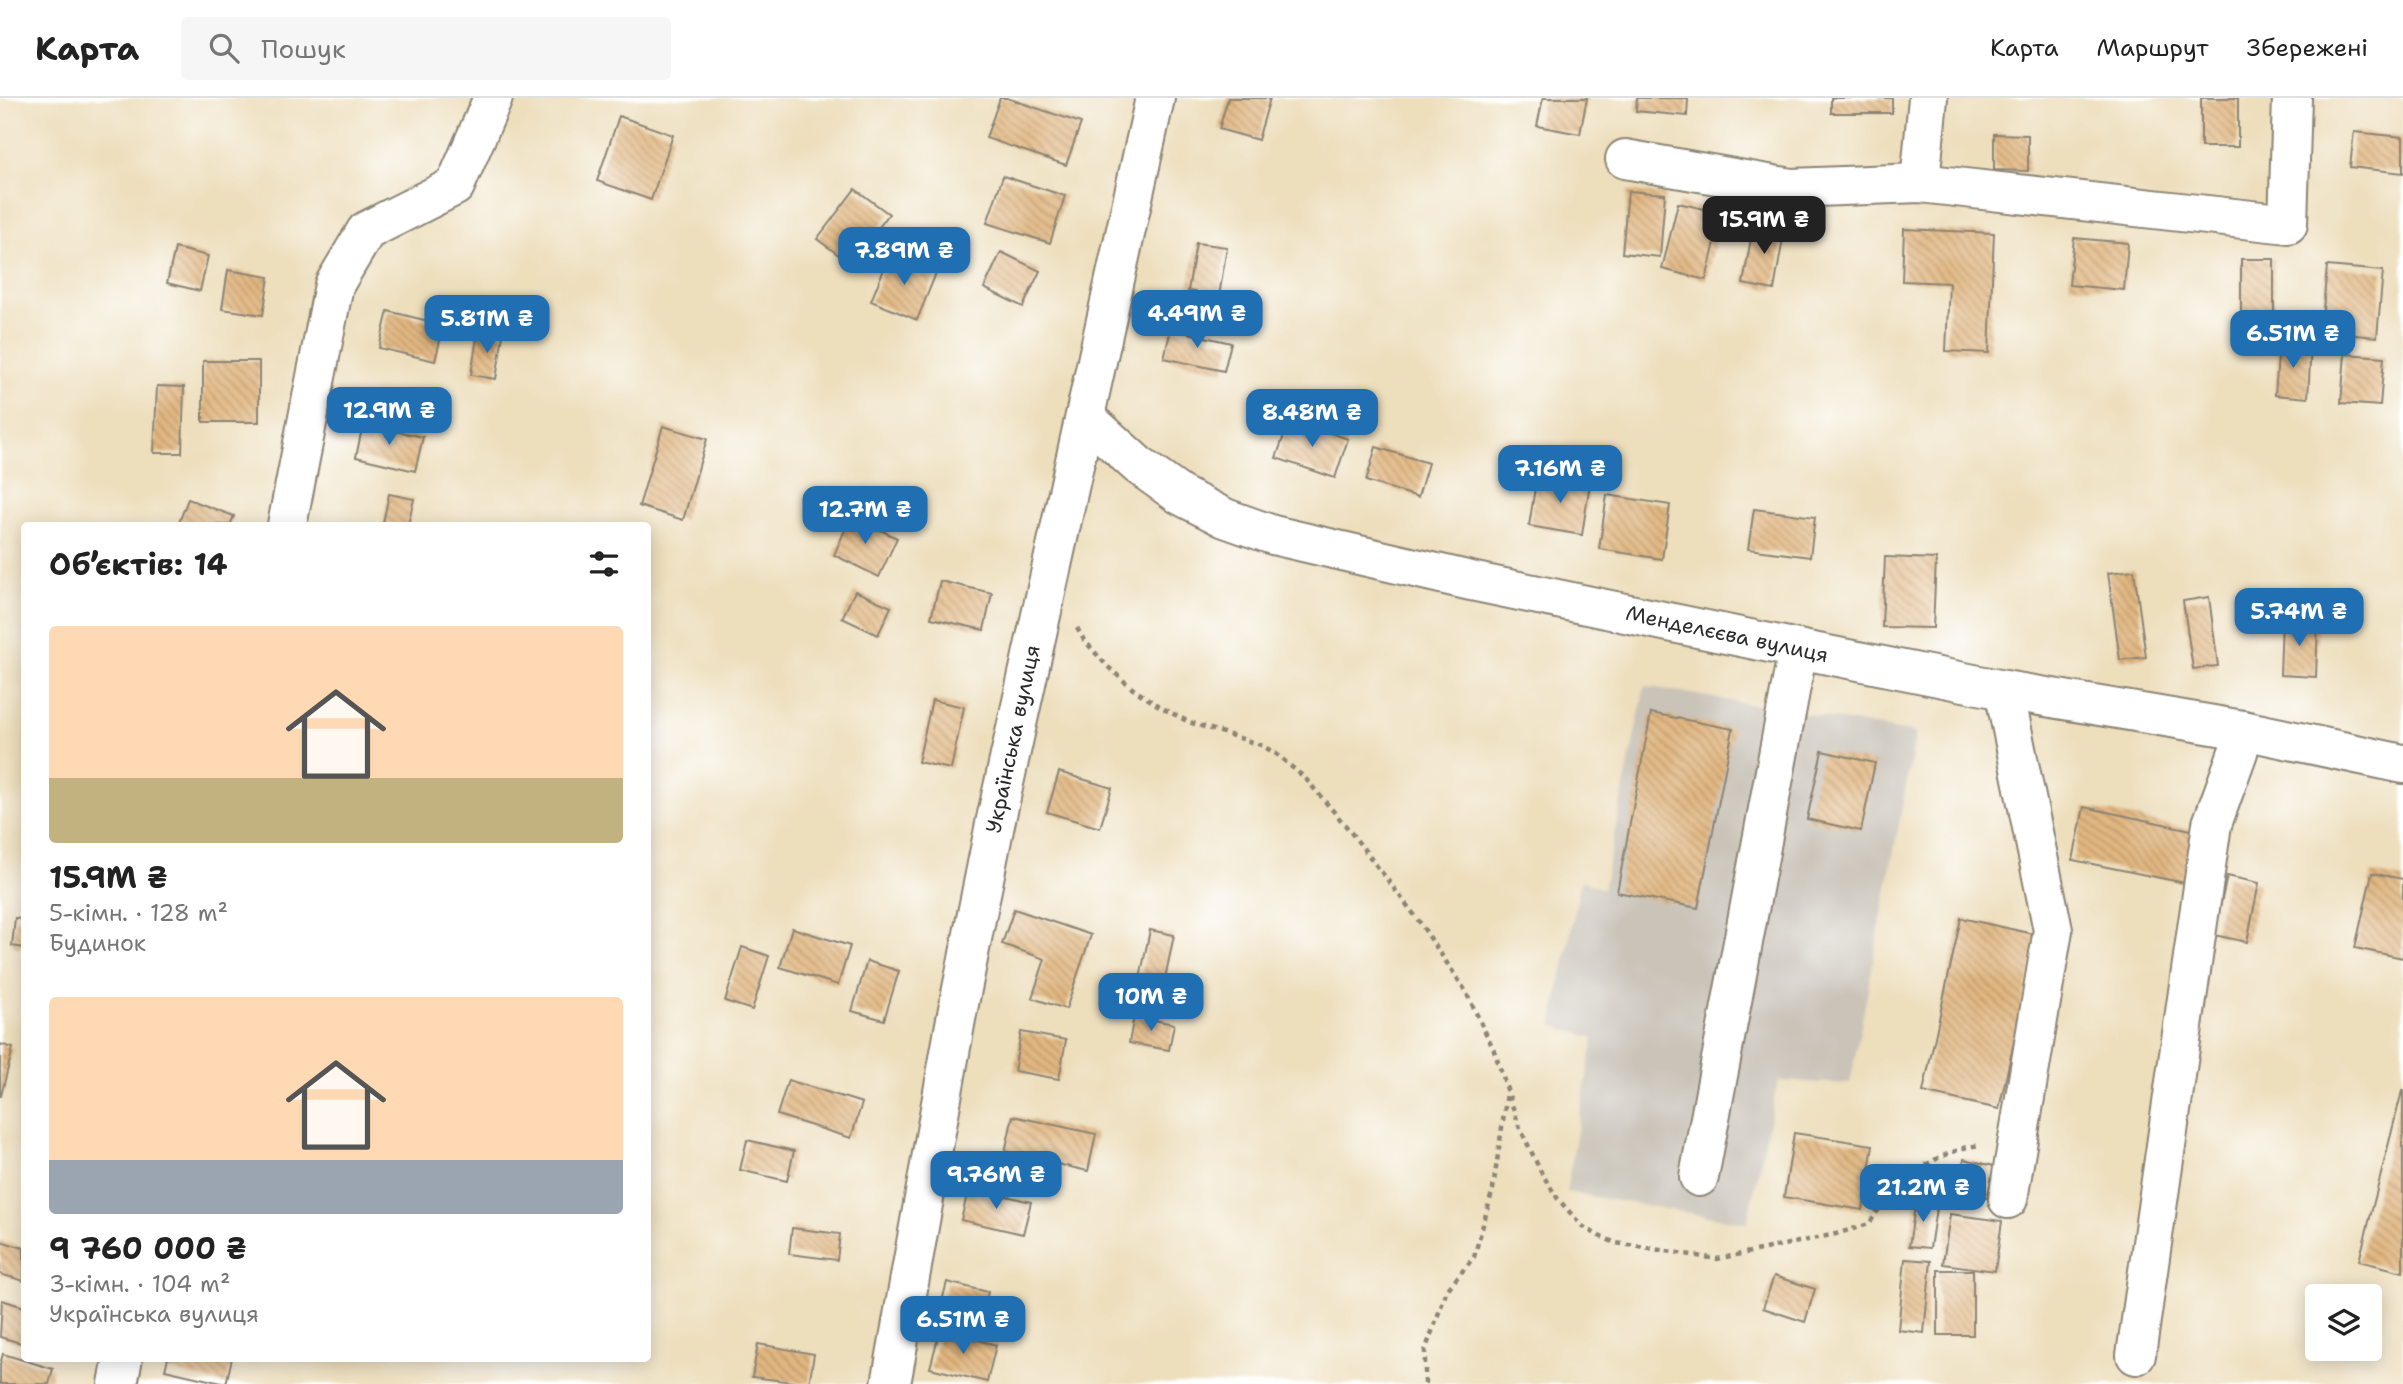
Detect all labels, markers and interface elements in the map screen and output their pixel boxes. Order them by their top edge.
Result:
search box [181,17,671,80]
text: Карта [35,26,139,71]
icon: search [205,29,243,67]
text: Пошук [261,31,346,66]
text: Карта [1990,32,2059,64]
text: Маршрут [2097,32,2209,64]
text: Збережені [2247,32,2368,64]
pin: 15.9M ₴ [1699,197,1829,256]
text: 15.9M ₴ [1719,204,1809,234]
pin: 7.89M ₴ [839,228,969,287]
text: 7.89M ₴ [854,235,954,265]
pin: 4.49M ₴ [1132,290,1262,350]
pin: 5.81M ₴ [422,296,552,355]
text: 4.49M ₴ [1148,298,1246,328]
text: 5.81M ₴ [440,303,534,333]
pin: 6.51M ₴ [2228,310,2358,370]
text: 6.51M ₴ [2246,318,2340,348]
pin: 12.9M ₴ [324,388,454,447]
pin: 8.48M ₴ [1247,390,1377,449]
text: 12.9M ₴ [343,395,435,425]
text: 8.48M ₴ [1262,397,1362,427]
pin: 7.16M ₴ [1495,446,1625,505]
text: 7.16M ₴ [1514,453,1606,483]
pin: 12.7M ₴ [800,486,930,546]
text: 12.7M ₴ [819,494,911,524]
text: Об’єктів: 14 [49,544,228,585]
icon: filters [585,545,623,583]
pin: 5.74M ₴ [2234,588,2364,648]
text: 5.74M ₴ [2251,596,2347,626]
street label: Менделєєва вулиця [1623,599,1831,669]
street label: Українська вулиця [979,642,1047,836]
icon: home [273,671,399,797]
text: 15.9M ₴ [49,857,168,898]
text: 5-кімн. · 128 m² [49,898,228,928]
text: Будинок [49,928,146,958]
pin: 10M ₴ [1102,974,1200,1033]
text: 10M ₴ [1114,981,1188,1011]
icon: home [273,1042,399,1168]
pin: 9.76M ₴ [931,1152,1061,1211]
text: 9.76M ₴ [947,1159,1045,1189]
pin: 21.2M ₴ [1858,1164,1988,1224]
text: 21.2M ₴ [1876,1172,1970,1202]
text: 9 760 000 ₴ [49,1228,247,1269]
text: 3-кімн. · 104 m² [49,1269,230,1299]
map controls [2305,1284,2382,1361]
button: layers [2305,1284,2382,1361]
pin: 6.51M ₴ [898,1296,1028,1356]
text: Українська вулиця [49,1299,259,1329]
text: 6.51M ₴ [916,1304,1010,1334]

